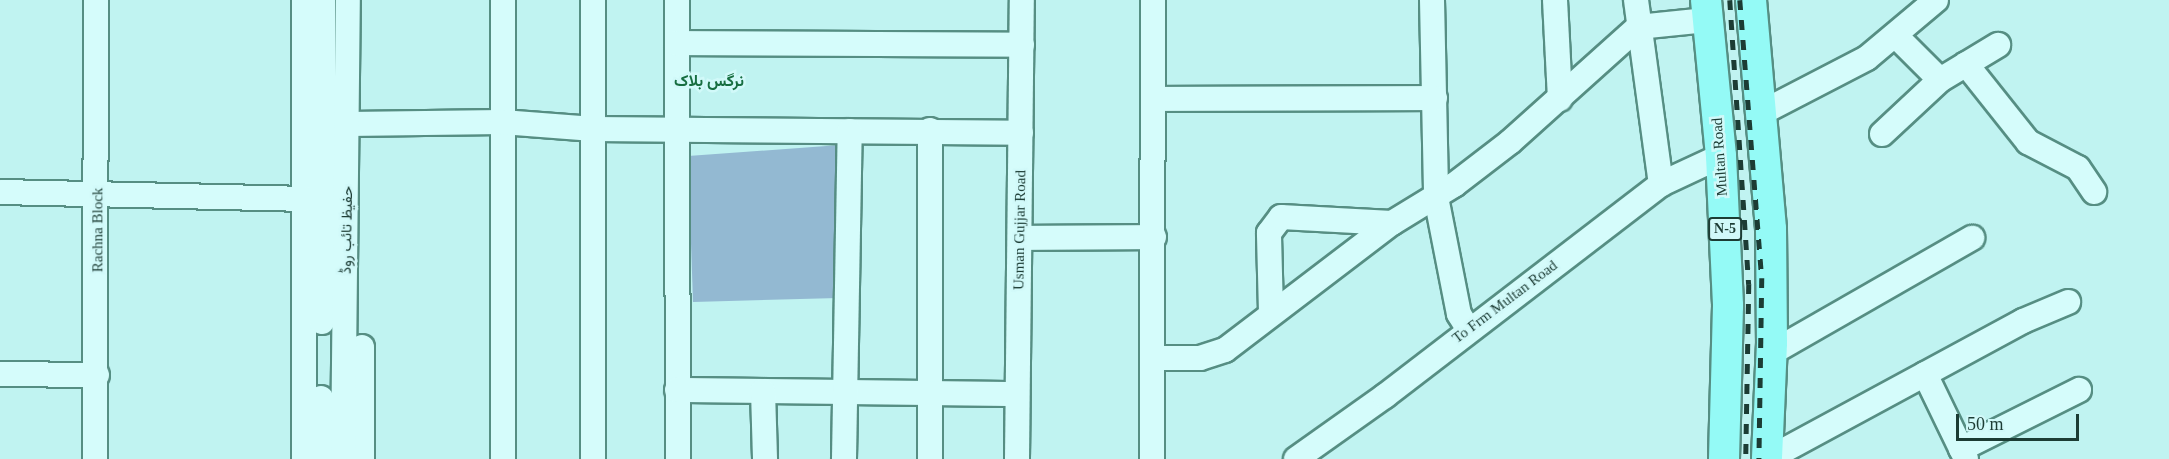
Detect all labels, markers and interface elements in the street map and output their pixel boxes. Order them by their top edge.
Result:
district label: نرگس بلاک [674,71,744,91]
street label: Multan Road [1708,117,1732,197]
street label: Usman Gujjar Road [1010,170,1030,290]
street label: حفیظ تائب روڈ [337,186,357,274]
street label: Rachna Block [89,188,107,272]
road number: N-5 [1707,218,1743,240]
street label: To Frm Multan Road [1449,257,1561,347]
scale bar [1959,402,2082,440]
text: 50 m [1967,414,2004,434]

